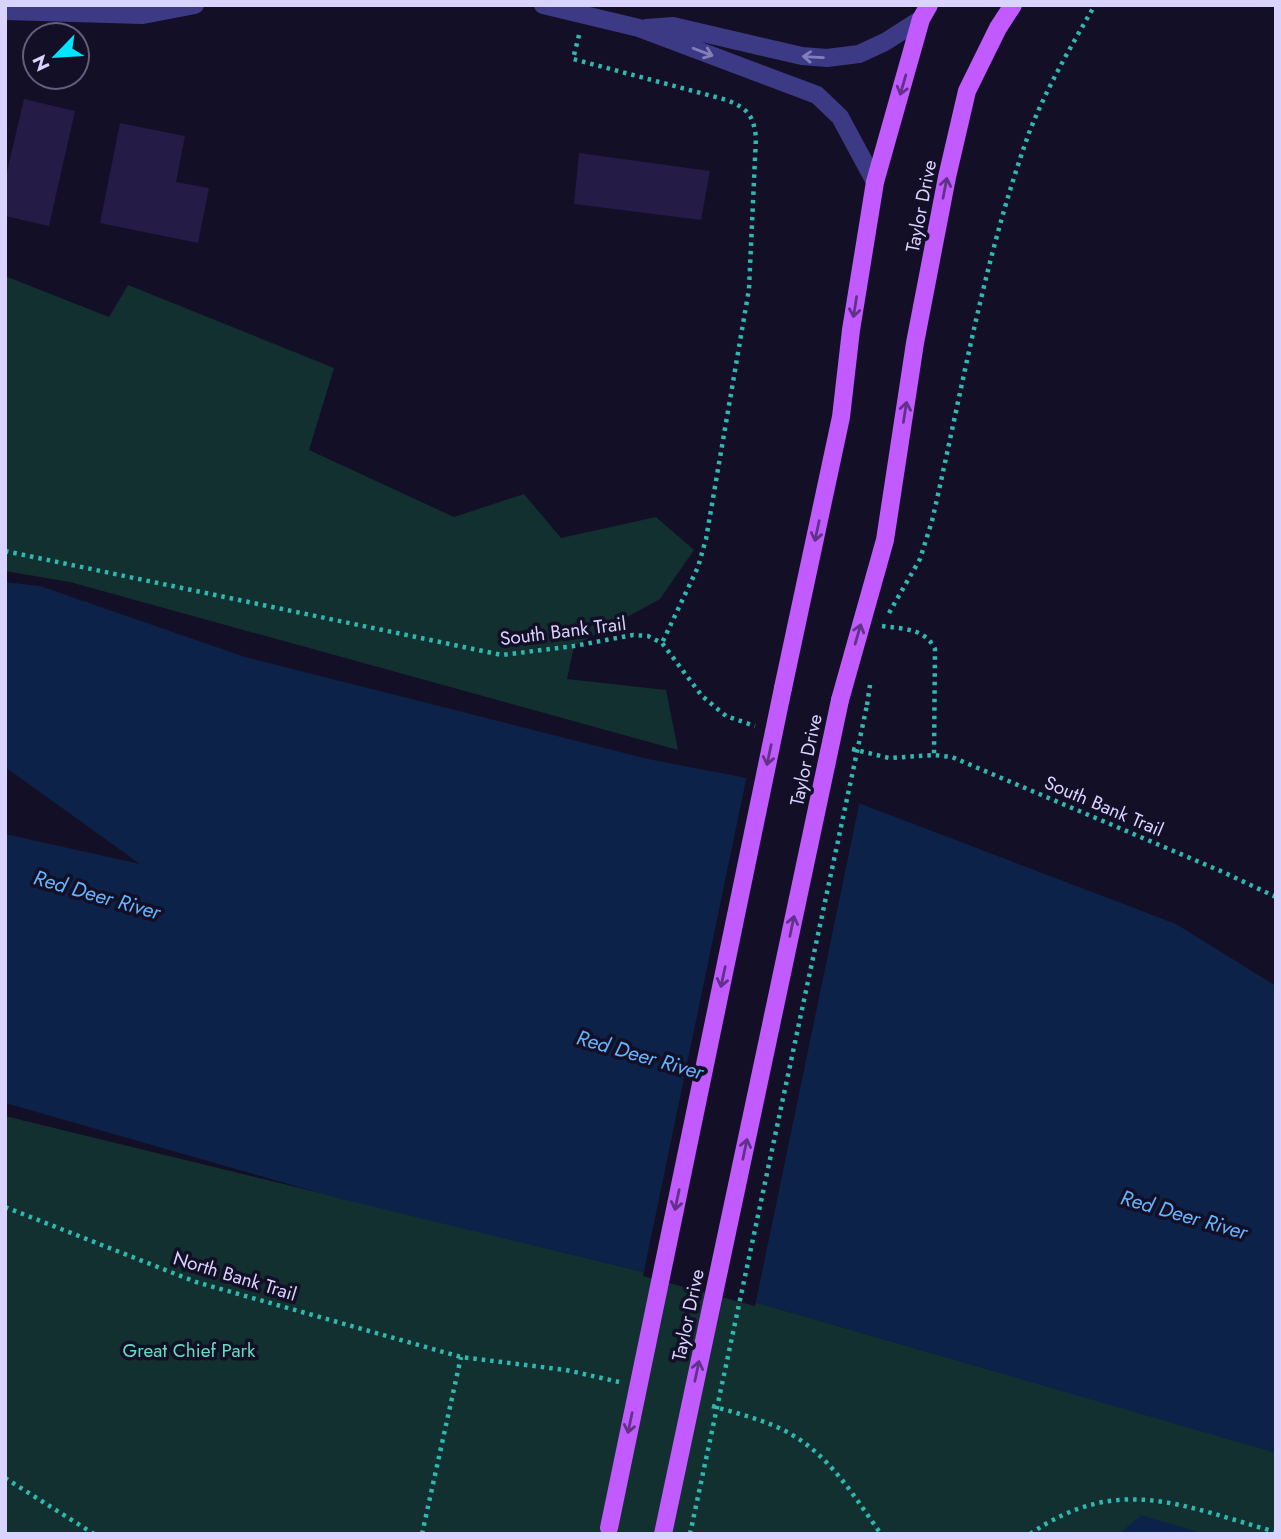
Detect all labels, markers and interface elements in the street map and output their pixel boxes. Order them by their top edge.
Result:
north arrow [21,21,91,91]
one-way arrow [691,47,713,60]
text: N [26,50,56,76]
one-way arrow [802,50,825,63]
one-way arrow [895,74,908,96]
street label: Taylor Drive [899,157,943,254]
one-way arrow [939,177,953,200]
one-way arrow [848,295,861,318]
one-way arrow [899,401,912,424]
one-way arrow [809,519,823,542]
street label: South Bank Trail [498,610,628,652]
one-way arrow [853,623,866,645]
street label: Taylor Drive [783,711,829,809]
one-way arrow [762,743,776,766]
street label: South Bank Trail [1040,769,1168,843]
water label: Red Deer River [30,863,165,928]
one-way arrow [785,915,799,938]
one-way arrow [716,965,730,988]
water label: Red Deer River [573,1023,708,1088]
one-way arrow [738,1138,752,1161]
water label: Red Deer River [1117,1183,1252,1248]
one-way arrow [669,1188,683,1211]
street label: North Bank Trail [170,1244,300,1308]
street label: Taylor Drive [665,1266,711,1364]
park label: Great Chief Park [123,1337,256,1364]
one-way arrow [691,1360,705,1383]
one-way arrow [623,1411,637,1434]

